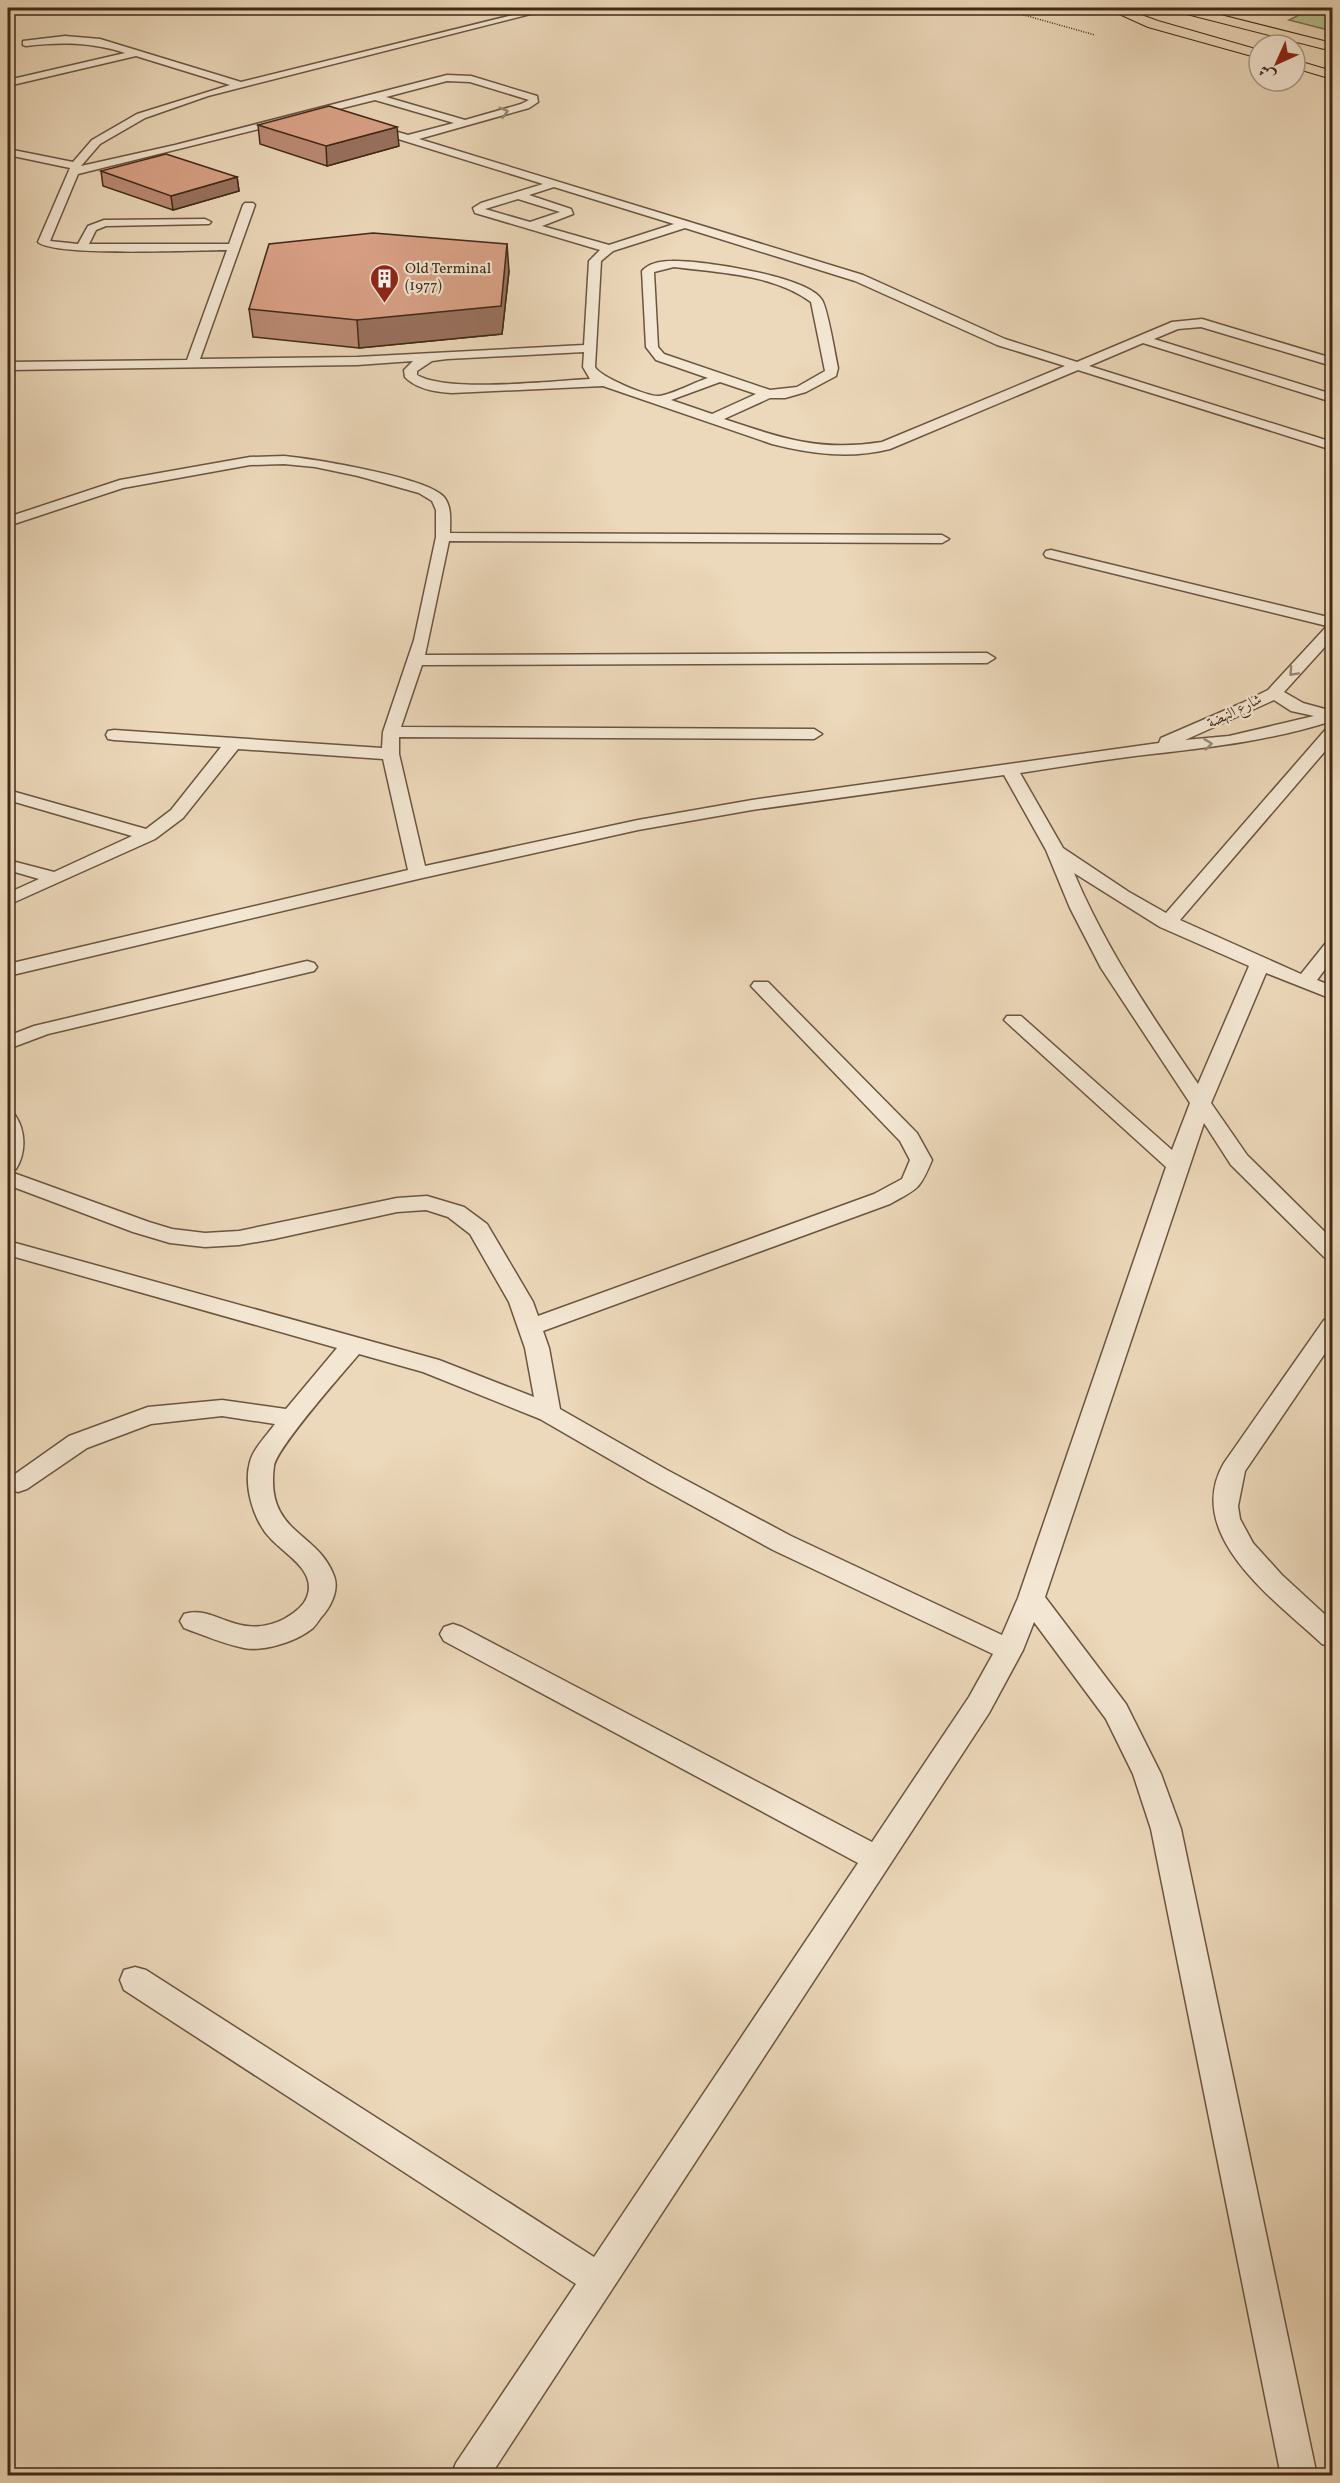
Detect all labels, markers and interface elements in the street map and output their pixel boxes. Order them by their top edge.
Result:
north arrow [1247,33,1307,93]
text: ش [1254,59,1281,86]
one-way arrow [498,107,509,119]
place label: Old Terminal (1977) [405,259,491,297]
building icon: Old Terminal (1977) [368,262,400,304]
one-way arrow [1289,665,1300,676]
street label: شارع النهضة [1204,690,1266,735]
one-way arrow [1203,738,1212,751]

